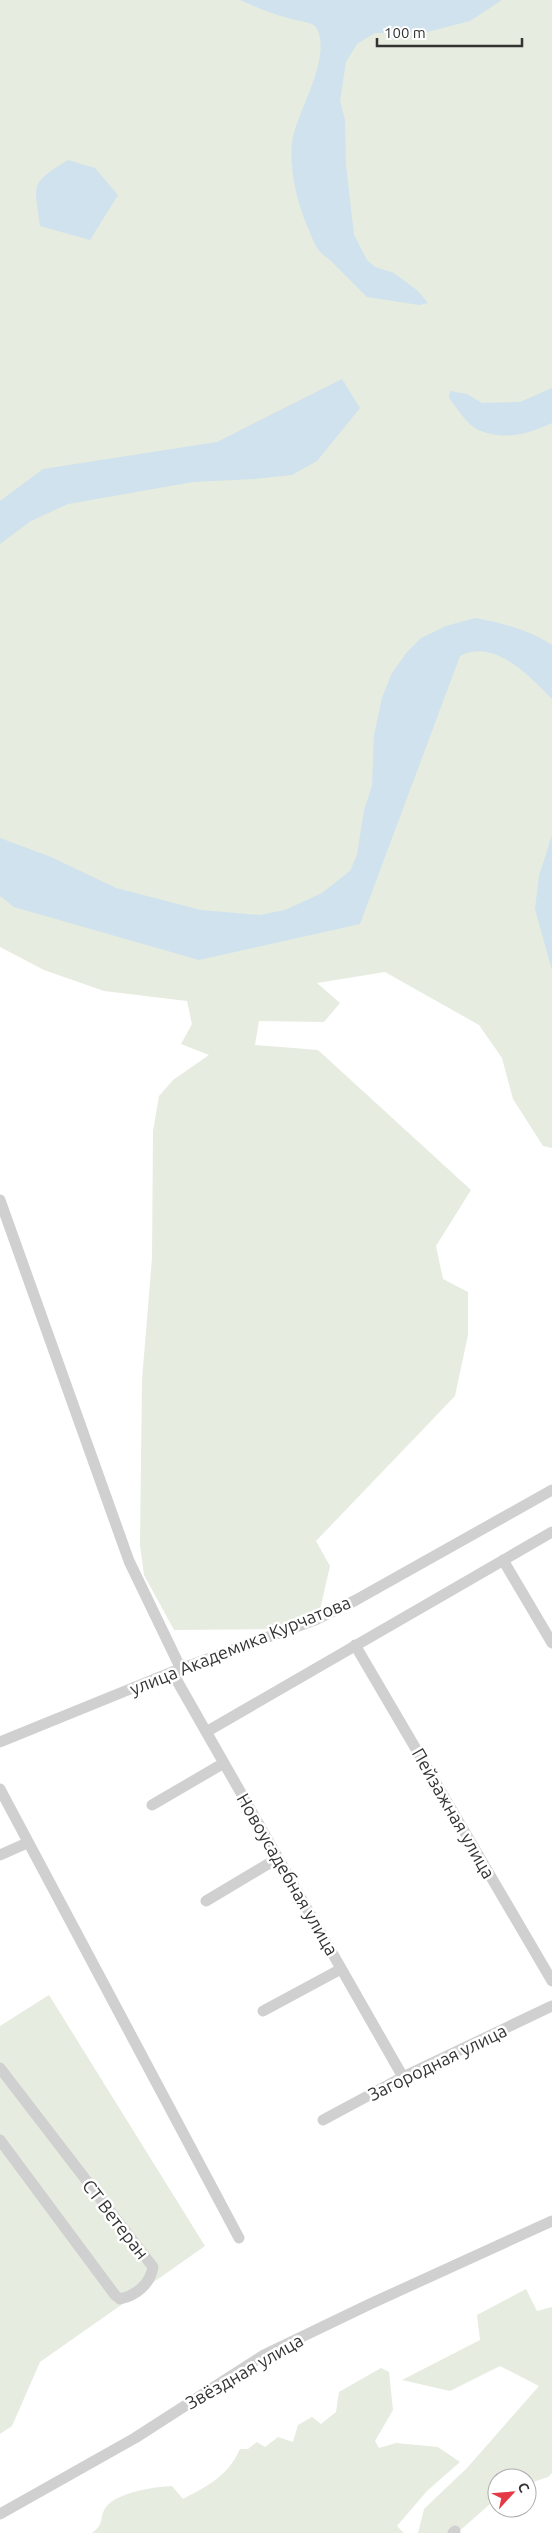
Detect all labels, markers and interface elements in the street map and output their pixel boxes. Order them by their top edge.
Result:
scale bar [377,15,522,47]
text: 100 m [384,24,426,41]
street label: улица Академика Курчатова [127,1591,353,1699]
street label: Пейзажная улица [409,1744,499,1882]
street label: Новоусадебная улица [233,1789,343,1959]
street label: Загородная улица [364,2020,510,2104]
street label: СТ Ветеран [79,2175,153,2263]
street label: Звёздная улица [182,2329,306,2413]
north arrow [487,2468,537,2518]
text: С [515,2480,533,2495]

